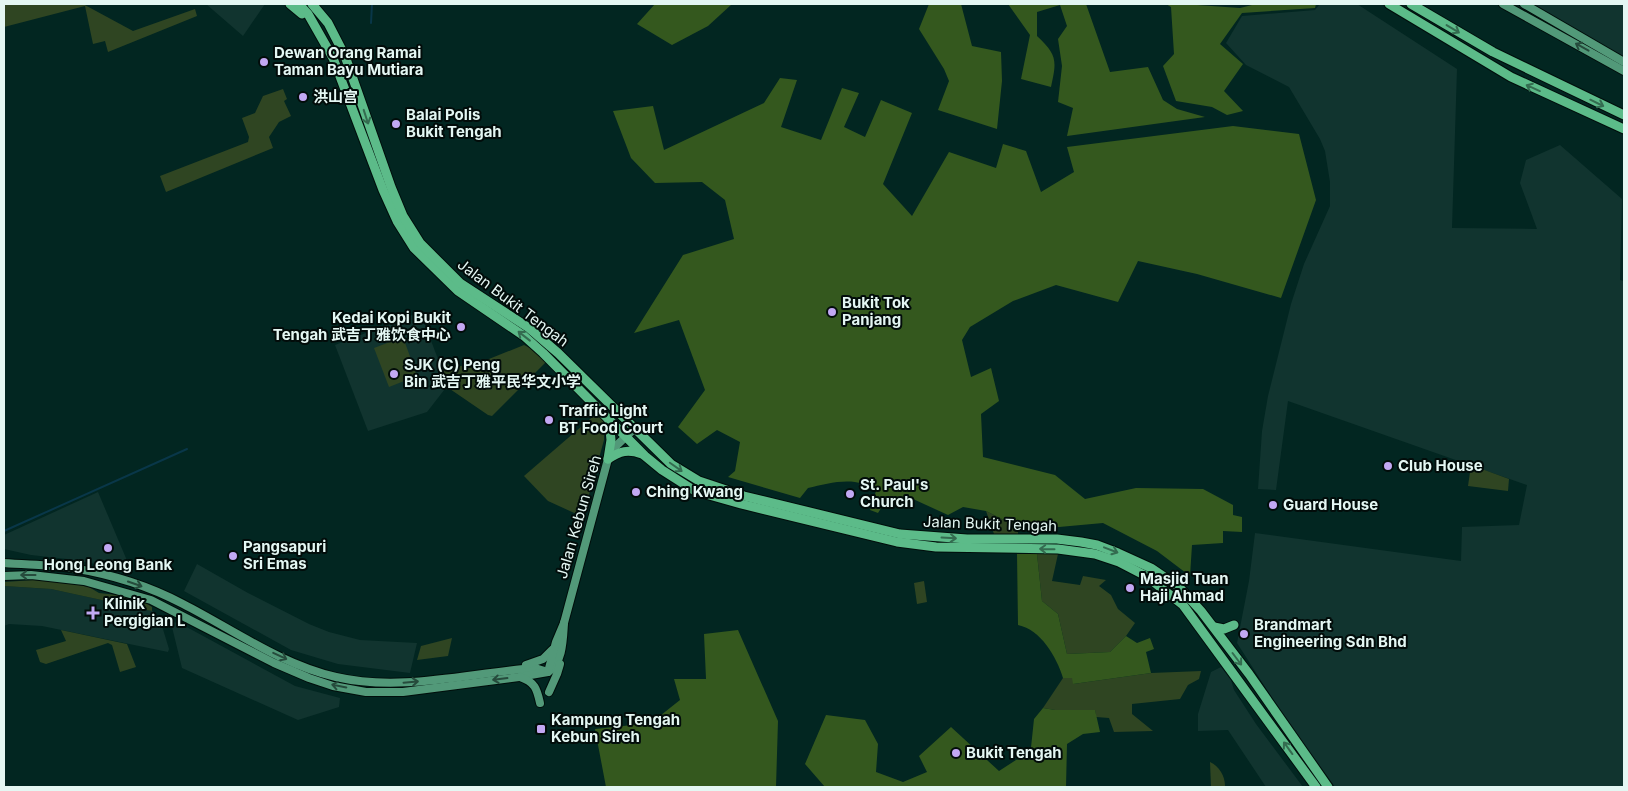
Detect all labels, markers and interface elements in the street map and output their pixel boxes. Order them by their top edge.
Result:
one-way arrow [1445,24,1459,34]
one-way arrow [1574,42,1589,52]
place label: Dewan Orang Ramai Taman Bayu Mutiara [274,43,423,79]
marker: Dewan Orang Ramai Taman Bayu Mutiara [258,56,270,68]
one-way arrow [1526,82,1541,92]
place label: 洪山宫 [313,87,358,106]
marker: 洪山宫 [297,91,309,103]
one-way arrow [1589,99,1604,108]
place label: Balai Polis Bukit Tengah [406,105,502,141]
one-way arrow [362,109,371,124]
marker: Balai Polis Bukit Tengah [390,118,402,130]
street label: Jalan Bukit Tengah [454,255,573,351]
place label: Bukit Tok Panjang [842,293,910,329]
marker: Bukit Tok Panjang [826,306,838,318]
place label: Kedai Kopi Bukit Tengah 武吉丁雅饮食中心 [273,308,452,344]
marker: Kedai Kopi Bukit Tengah 武吉丁雅饮食中心 [455,321,467,333]
one-way arrow [517,331,531,341]
place label: SJK (C) Peng Bin 武吉丁雅平民华文小学 [404,355,581,391]
marker: SJK (C) Peng Bin 武吉丁雅平民华文小学 [388,368,400,380]
place label: Traffic Light BT Food Court [559,401,663,437]
marker: Traffic Light BT Food Court [543,414,555,426]
street label: Jalan Kebun Sireh [552,453,605,581]
place label: Club House [1398,456,1483,475]
marker: Club House [1382,460,1394,472]
one-way arrow [669,461,683,472]
place label: St. Paul's Church [860,475,928,511]
place label: Ching Kwang [646,482,743,501]
marker: Ching Kwang [630,486,642,498]
marker: St. Paul's Church [844,488,856,500]
place label: Guard House [1283,495,1378,514]
marker: Guard House [1267,499,1279,511]
street label: Jalan Bukit Tengah [923,512,1058,535]
one-way arrow [941,534,957,543]
place label: Pangsapuri Sri Emas [243,537,326,573]
marker: Hong Leong Bank [102,542,114,554]
one-way arrow [1039,544,1055,554]
one-way arrow [1102,546,1118,555]
marker: Pangsapuri Sri Emas [227,550,239,562]
place label: Hong Leong Bank [44,555,173,574]
place label: Masjid Tuan Haji Ahmad [1140,569,1229,605]
one-way arrow [20,570,36,580]
one-way arrow [126,580,142,589]
marker: Masjid Tuan Haji Ahmad [1124,582,1136,594]
place label: Klinik Pergigian L [104,594,185,630]
marker: Klinik Pergigian L [86,606,100,620]
place label: Brandmart Engineering Sdn Bhd [1254,615,1407,651]
marker: Brandmart Engineering Sdn Bhd [1238,628,1250,640]
one-way arrow [272,651,287,661]
one-way arrow [1232,652,1242,666]
one-way arrow [492,675,508,685]
one-way arrow [403,677,419,687]
one-way arrow [331,681,347,691]
place label: Kampung Tengah Kebun Sireh [551,710,680,746]
marker: Kampung Tengah Kebun Sireh [535,723,547,735]
one-way arrow [1282,742,1293,755]
place label: Bukit Tengah [966,743,1062,762]
marker: Bukit Tengah [950,747,962,759]

